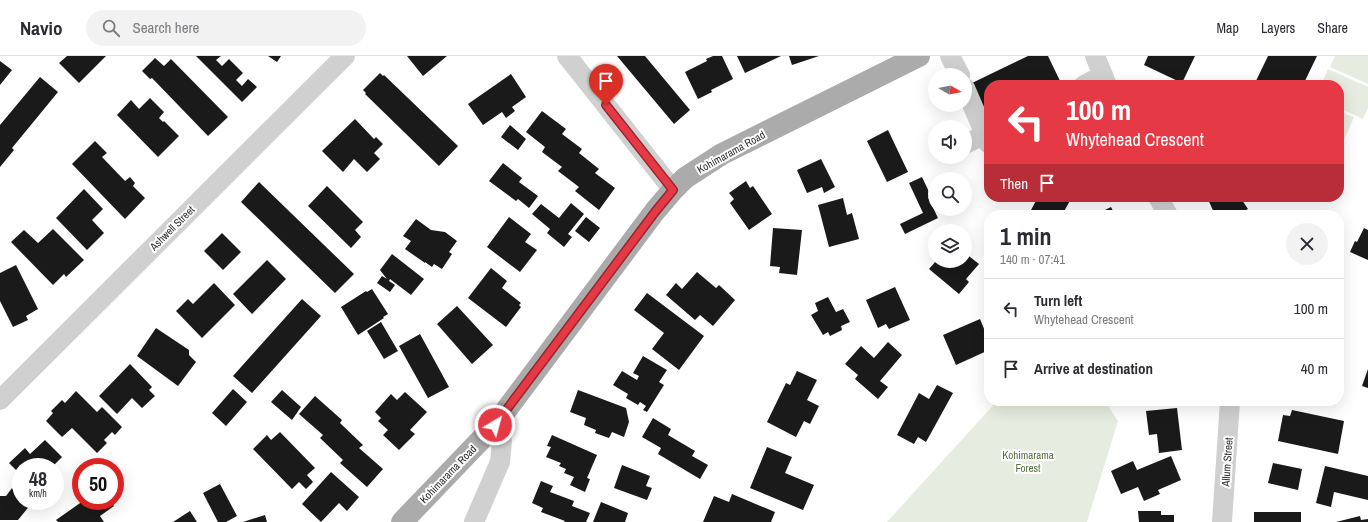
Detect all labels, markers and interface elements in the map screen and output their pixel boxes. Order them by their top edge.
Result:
search box [86,10,366,46]
text: Navio [20,15,62,41]
icon: search [100,17,122,39]
text: Search here [132,17,199,38]
text: Map [1217,19,1239,37]
text: Layers [1261,19,1295,37]
text: Share [1317,19,1348,37]
pin [589,64,623,105]
north arrow [928,68,972,112]
map controls [928,68,972,268]
icon: arrive [595,70,617,92]
text: 100 m [1066,91,1131,129]
icon: left [1000,96,1052,148]
button: sound [928,120,972,164]
text: Whytehead Crescent [1066,127,1204,152]
street label: Kohimarama Road [695,128,767,176]
button: search [928,172,972,216]
icon: arrive [1036,172,1058,194]
text: Then [1000,173,1028,194]
street label: Ashwell Street [146,202,198,254]
text: 1 min [1000,220,1051,252]
button: close [1286,223,1328,265]
button: layers [928,224,972,268]
text: 140 m · 07:41 [1000,251,1065,268]
text: Turn left [1034,290,1082,311]
icon: left [1000,298,1022,320]
text: 100 m [1294,298,1328,319]
text: Whytehead Crescent [1034,311,1134,328]
icon: arrive [1000,358,1022,380]
text: Arrive at destination [1034,358,1153,379]
text: 40 m [1301,358,1328,379]
position arrow [474,404,516,446]
street label: Allum Street [1218,437,1236,488]
street label: Kohimarama Road [417,442,479,506]
park label: Kohimarama Forest [1002,448,1054,475]
speed limit sign: 50 [72,458,124,510]
text: 48 [29,465,47,492]
text: km/h [29,487,47,500]

